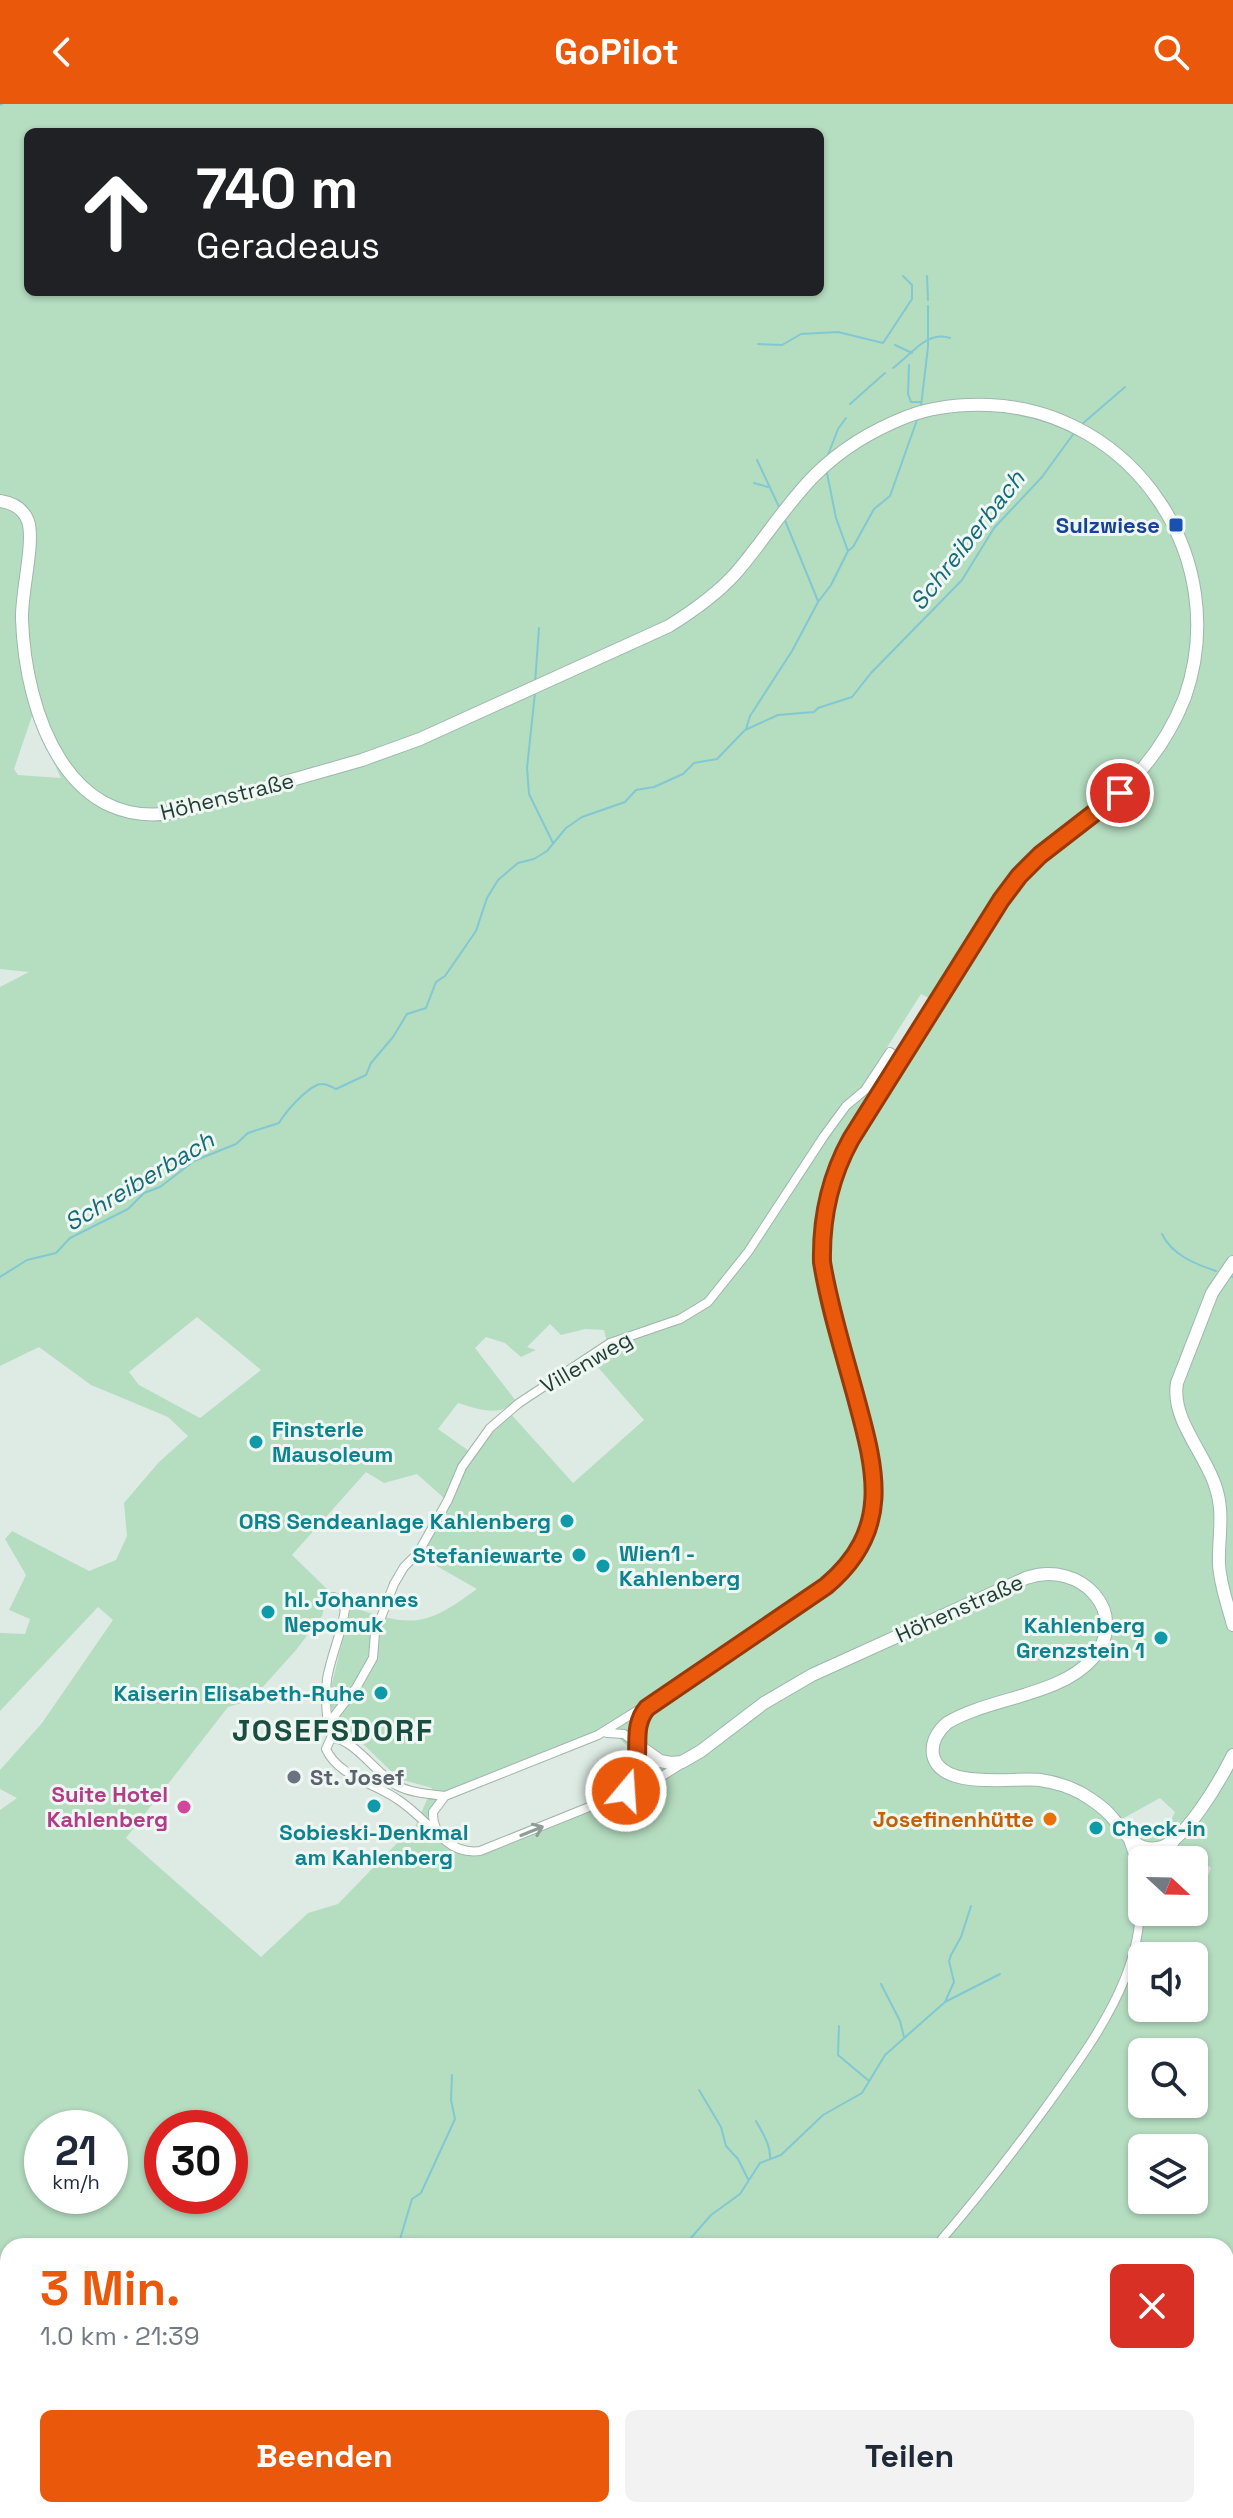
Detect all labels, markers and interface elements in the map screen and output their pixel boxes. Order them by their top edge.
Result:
text: GoPilot [554,29,679,75]
icon: back [40,30,84,74]
icon: search [1149,30,1193,74]
text: 740 m [196,153,358,224]
icon: ahead [64,160,168,264]
text: Geradeaus [196,223,380,269]
water label: Schreiberbach [903,463,1032,616]
place label: Sulzwiese [1056,511,1160,539]
marker: Sulzwiese [1167,516,1185,534]
pin [1086,759,1154,827]
street label: Höhenstraße [157,766,297,826]
icon: arrive [1098,771,1142,815]
water label: Schreiberbach [59,1123,221,1238]
street label: Villenweg [535,1325,637,1399]
place label: Finsterle Mausoleum [272,1415,393,1468]
marker: Finsterle Mausoleum [247,1433,265,1451]
place label: ORS Sendeanlage Kahlenberg [239,1507,551,1535]
marker: ORS Sendeanlage Kahlenberg [558,1512,576,1530]
place label: Wien1 - Kahlenberg [619,1539,740,1592]
place label: Stefaniewarte [412,1541,563,1569]
marker: Stefaniewarte [570,1546,588,1564]
marker: Wien1 - Kahlenberg [594,1557,612,1575]
street label: Höhenstraße [891,1567,1027,1649]
place label: hl. Johannes Nepomuk [284,1585,419,1638]
marker: hl. Johannes Nepomuk [259,1603,277,1621]
place label: Kahlenberg Grenzstein 1 [1016,1611,1145,1664]
marker: Kahlenberg Grenzstein 1 [1152,1629,1170,1647]
place label: Kaiserin Elisabeth-Ruhe [114,1679,365,1707]
marker: Kaiserin Elisabeth-Ruhe [372,1684,390,1702]
district label: JOSEFSDORF [232,1711,434,1750]
position arrow [584,1749,668,1833]
place label: St. Josef [310,1763,404,1791]
marker: St. Josef [285,1768,303,1786]
place label: Suite Hotel Kahlenberg [47,1780,168,1833]
marker: Sobieski-Denkmal am Kahlenberg [365,1797,383,1815]
marker: Suite Hotel Kahlenberg [175,1798,193,1816]
place label: Josefinenhütte [873,1805,1034,1833]
marker: Josefinenhütte [1041,1810,1059,1828]
place label: Check-in [1112,1814,1206,1842]
place label: Sobieski-Denkmal am Kahlenberg [279,1818,469,1871]
marker: Check-in [1087,1819,1105,1837]
one-way arrow [519,1823,544,1837]
north arrow [1128,1846,1208,1926]
map controls [1128,1846,1208,2214]
button: sound [1128,1942,1208,2022]
button: search [1128,2038,1208,2118]
speed limit sign: 30 [144,2110,248,2214]
text: 21 [55,2126,97,2177]
button: layers [1128,2134,1208,2214]
text: km/h [52,2169,100,2195]
text: 3 Min. [40,2258,180,2319]
button: close [1110,2264,1194,2348]
text: 1.0 km · 21:39 [40,2319,200,2353]
button: Beenden [40,2410,609,2502]
button: Teilen [625,2410,1194,2502]

